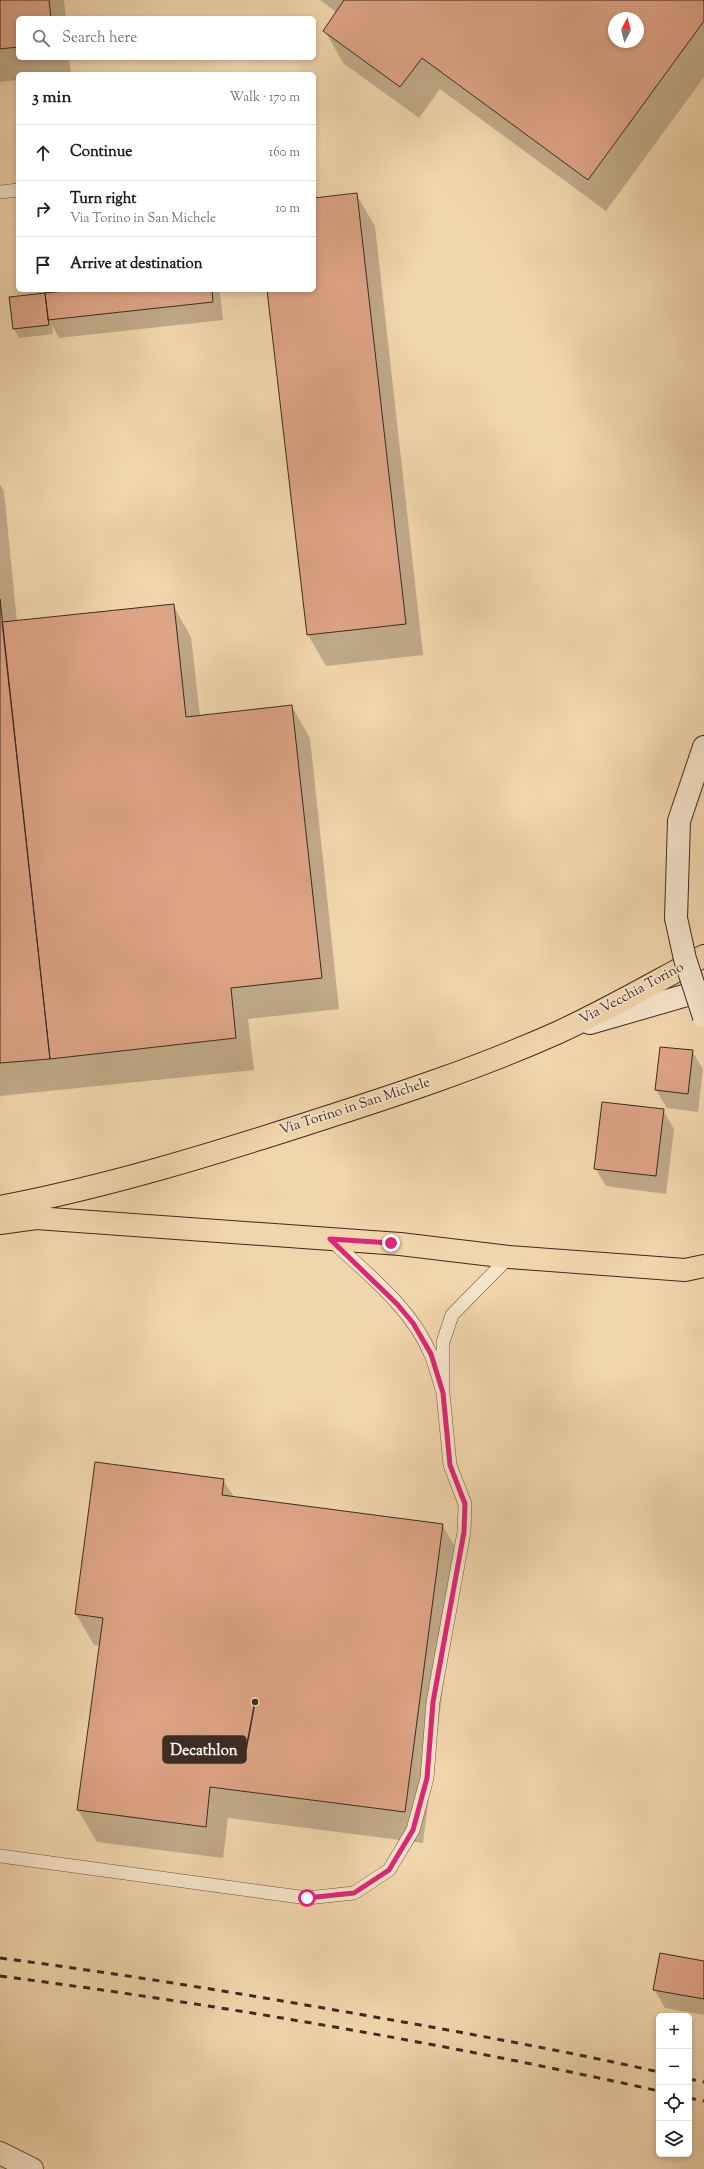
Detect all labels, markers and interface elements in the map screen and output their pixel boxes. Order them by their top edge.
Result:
north arrow [608,12,644,48]
search box [16,16,316,60]
icon: search [30,27,52,49]
text: Search here [62,28,137,49]
text: 3 min [32,86,71,110]
text: Walk · 170 m [230,89,300,107]
icon: ahead [32,142,54,164]
text: Continue [70,142,132,163]
text: 160 m [269,144,300,162]
text: Turn right [70,189,136,210]
icon: right [32,198,54,220]
text: 10 m [275,200,300,218]
text: Via Torino in San Michele [70,210,216,228]
icon: arrive [32,254,54,276]
text: Arrive at destination [70,254,203,275]
street label: Via Vecchia Torino [576,958,688,1030]
street label: Via Torino in San Michele [277,1073,433,1141]
route end [382,1234,400,1252]
callout: Decathlon [163,1736,246,1763]
text: Decathlon [170,1741,238,1762]
route start [298,1889,316,1907]
map controls [656,2013,692,2157]
button: + [656,2013,692,2049]
button: − [656,2049,692,2085]
button: locate [656,2085,692,2121]
button: layers [656,2121,692,2157]

